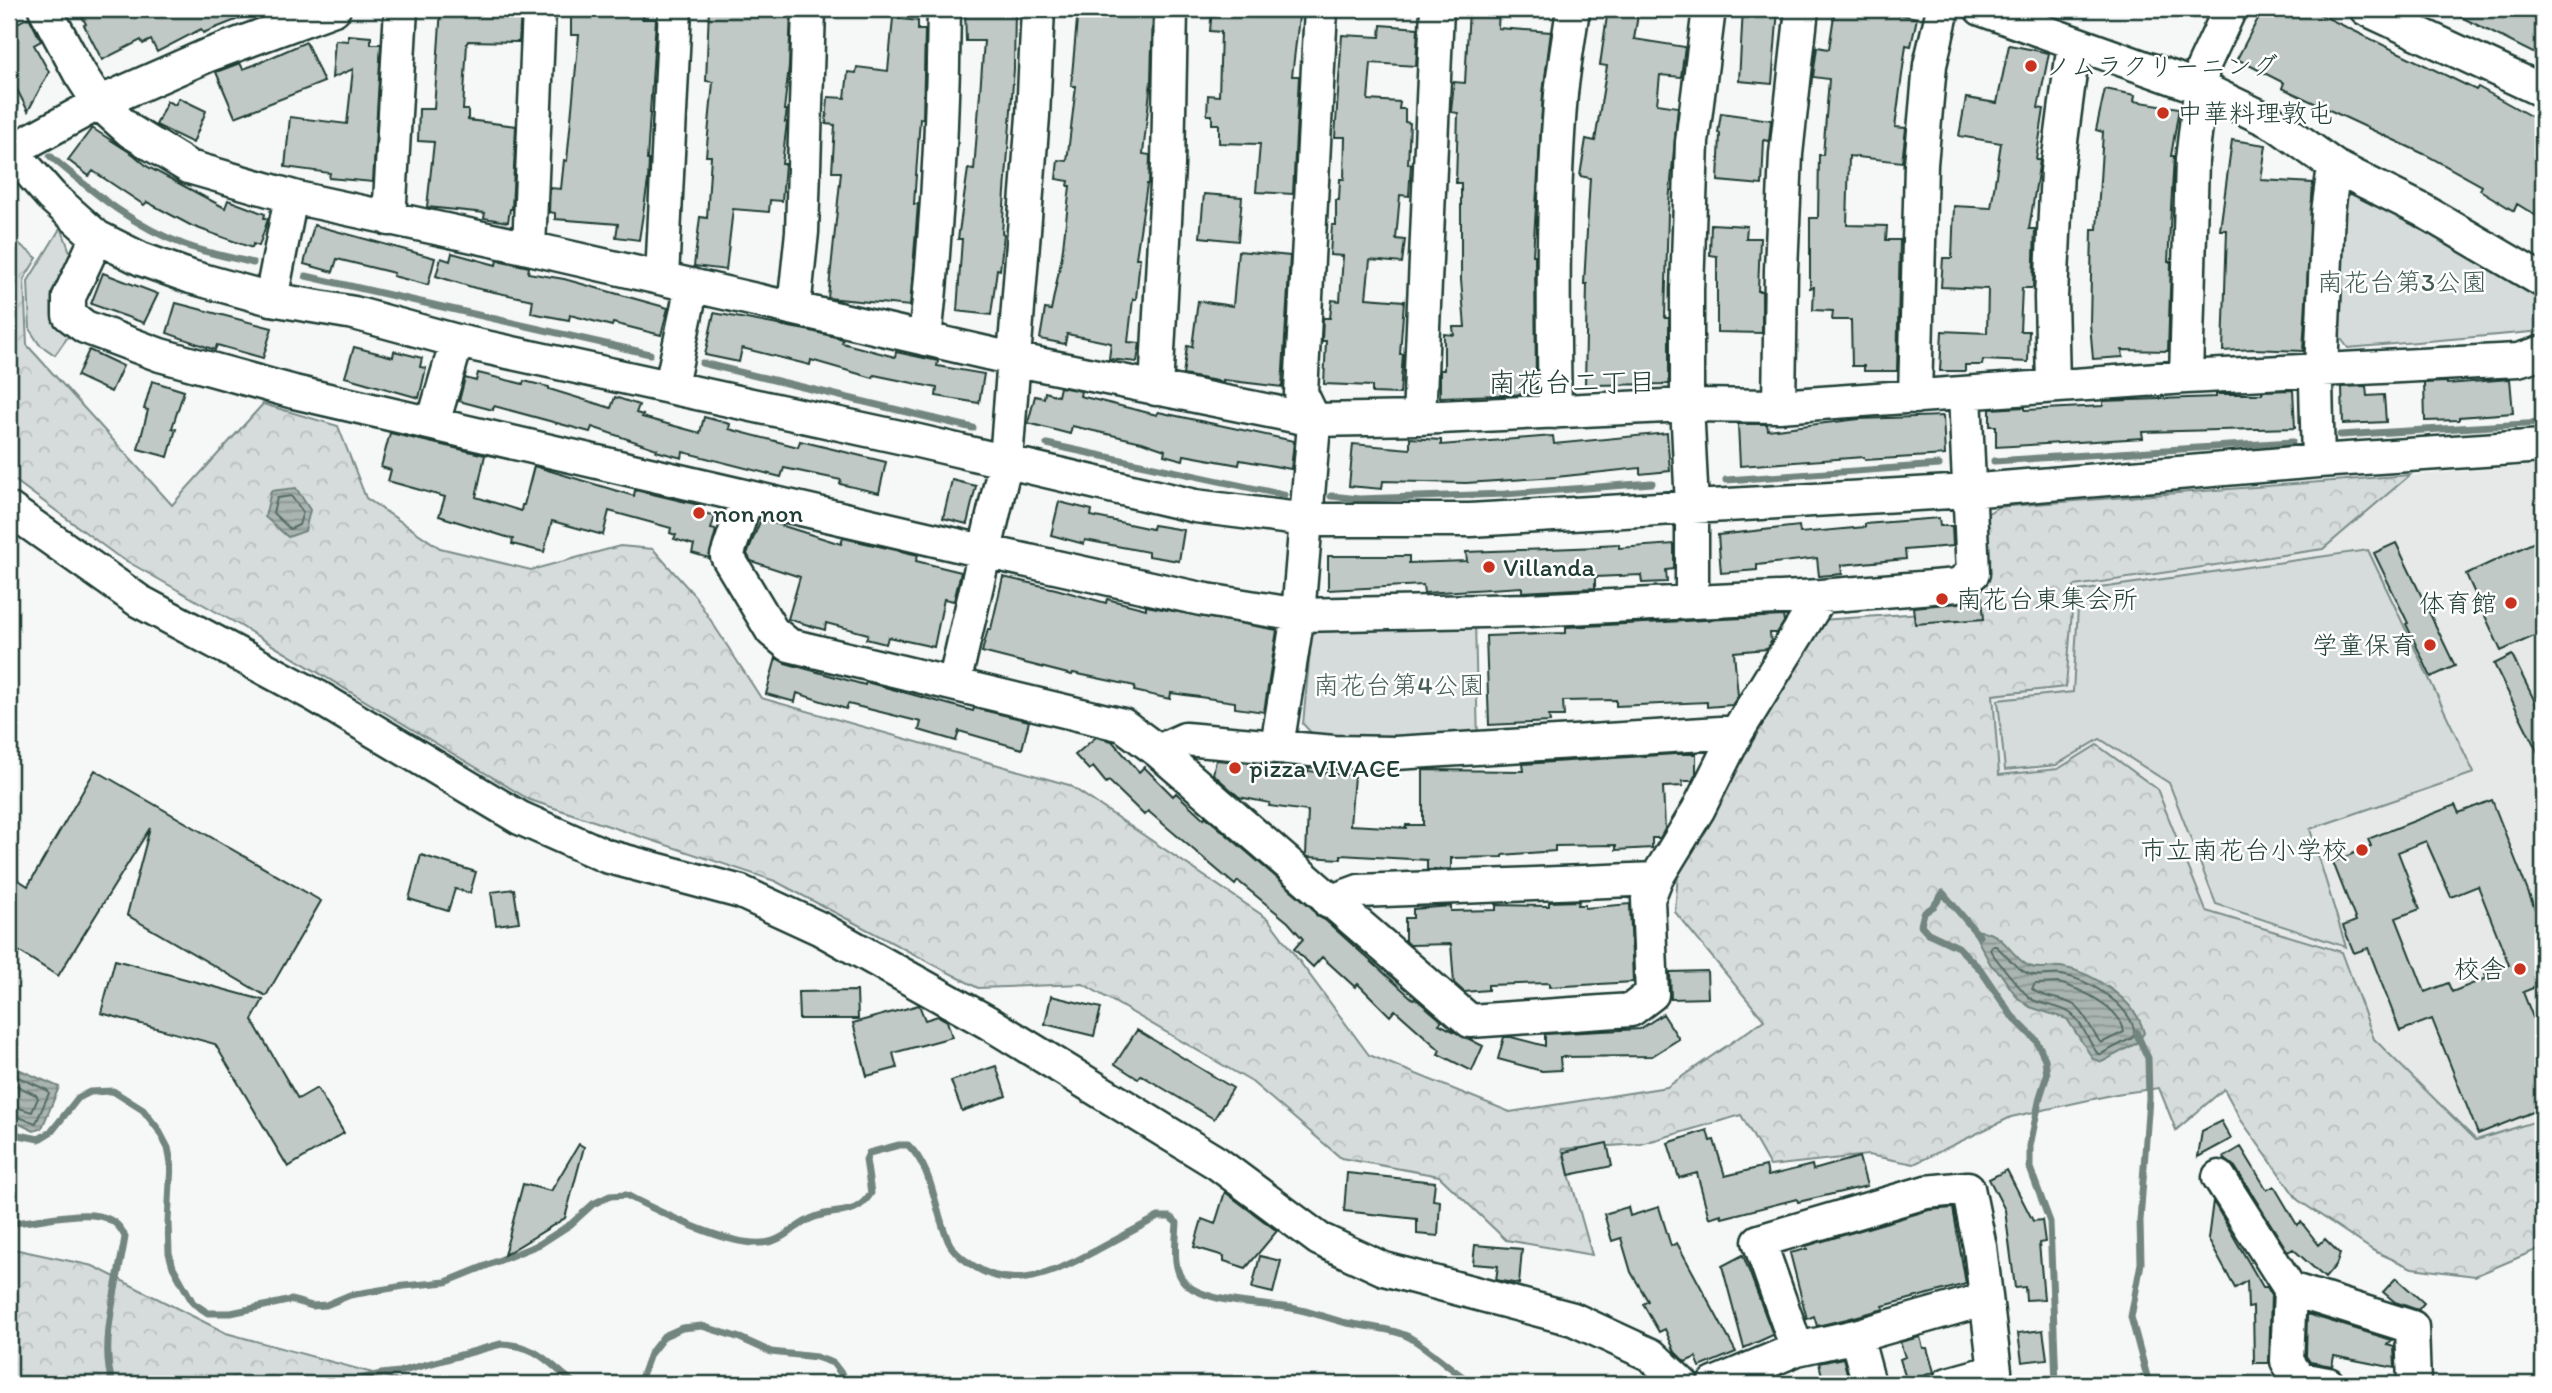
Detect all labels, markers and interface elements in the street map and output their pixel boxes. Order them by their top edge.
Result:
place label: ノムラクリーニング [2045,50,2278,82]
marker: ノムラクリーニング [2023,58,2039,74]
place label: 中華料理敦屯 [2177,97,2333,129]
marker: 中華料理敦屯 [2155,105,2171,121]
park label: 南花台第3公園 [2317,266,2487,298]
district label: 南花台二丁目 [1488,365,1656,399]
place label: non non [713,497,804,529]
marker: non non [691,505,707,521]
place label: Villanda [1503,551,1596,583]
marker: Villanda [1481,559,1497,575]
place label: 南花台東集会所 [1956,583,2138,615]
place label: 体育館 [2419,587,2497,619]
marker: 南花台東集会所 [1934,591,1950,607]
marker: 体育館 [2503,595,2519,611]
place label: 学童保育 [2312,629,2416,661]
marker: 学童保育 [2422,637,2438,653]
park label: 南花台第4公園 [1313,669,1485,701]
place label: pizza VIVACE [1249,752,1400,784]
marker: pizza VIVACE [1227,760,1243,776]
place label: 市立南花台小学校 [2140,834,2348,866]
marker: 市立南花台小学校 [2354,842,2370,858]
place label: 校舎 [2454,953,2506,985]
marker: 校舎 [2512,961,2528,977]

